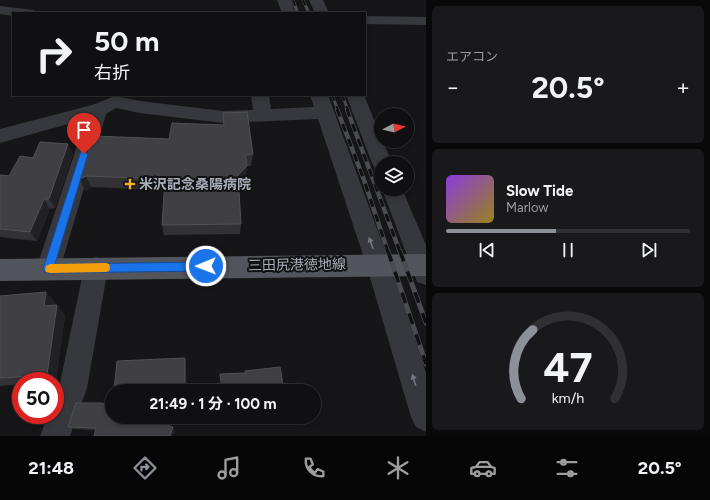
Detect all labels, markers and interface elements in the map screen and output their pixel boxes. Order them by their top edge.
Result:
text: 50 m [94,24,160,58]
icon: right [28,28,80,80]
text: エアコン [446,49,498,64]
text: 右折 [94,62,130,84]
text: 20.5° [531,69,605,106]
text: − [446,74,460,101]
text: + [676,74,690,101]
north arrow [374,108,414,148]
map controls [374,108,414,196]
pin [67,113,101,154]
icon: arrive [73,119,95,141]
button: layers [374,156,414,196]
place label: 米沢記念桑陽病院 [139,176,251,193]
marker: 米沢記念桑陽病院 [124,178,136,190]
text: Slow Tide [506,182,573,200]
text: Marlow [506,200,548,215]
one-way arrow [368,236,374,248]
icon: previous [476,239,498,261]
icon: pause [557,239,579,261]
icon: next [638,239,660,261]
position arrow [185,245,227,287]
street label: 三田尻港徳地線 [248,256,346,274]
text: 47 [543,342,593,392]
speed limit sign: 50 [12,372,64,424]
one-way arrow [411,374,417,386]
text: km/h [552,389,584,407]
text: 21:49 · 1 分 · 100 m [149,395,277,413]
icon: directions [131,454,159,482]
icon: music [215,454,243,482]
icon: phone [300,454,328,482]
icon: climate [384,454,412,482]
icon: car [469,454,497,482]
icon: filters [553,454,581,482]
text: 21:48 [28,457,74,479]
text: 20.5° [638,457,682,479]

